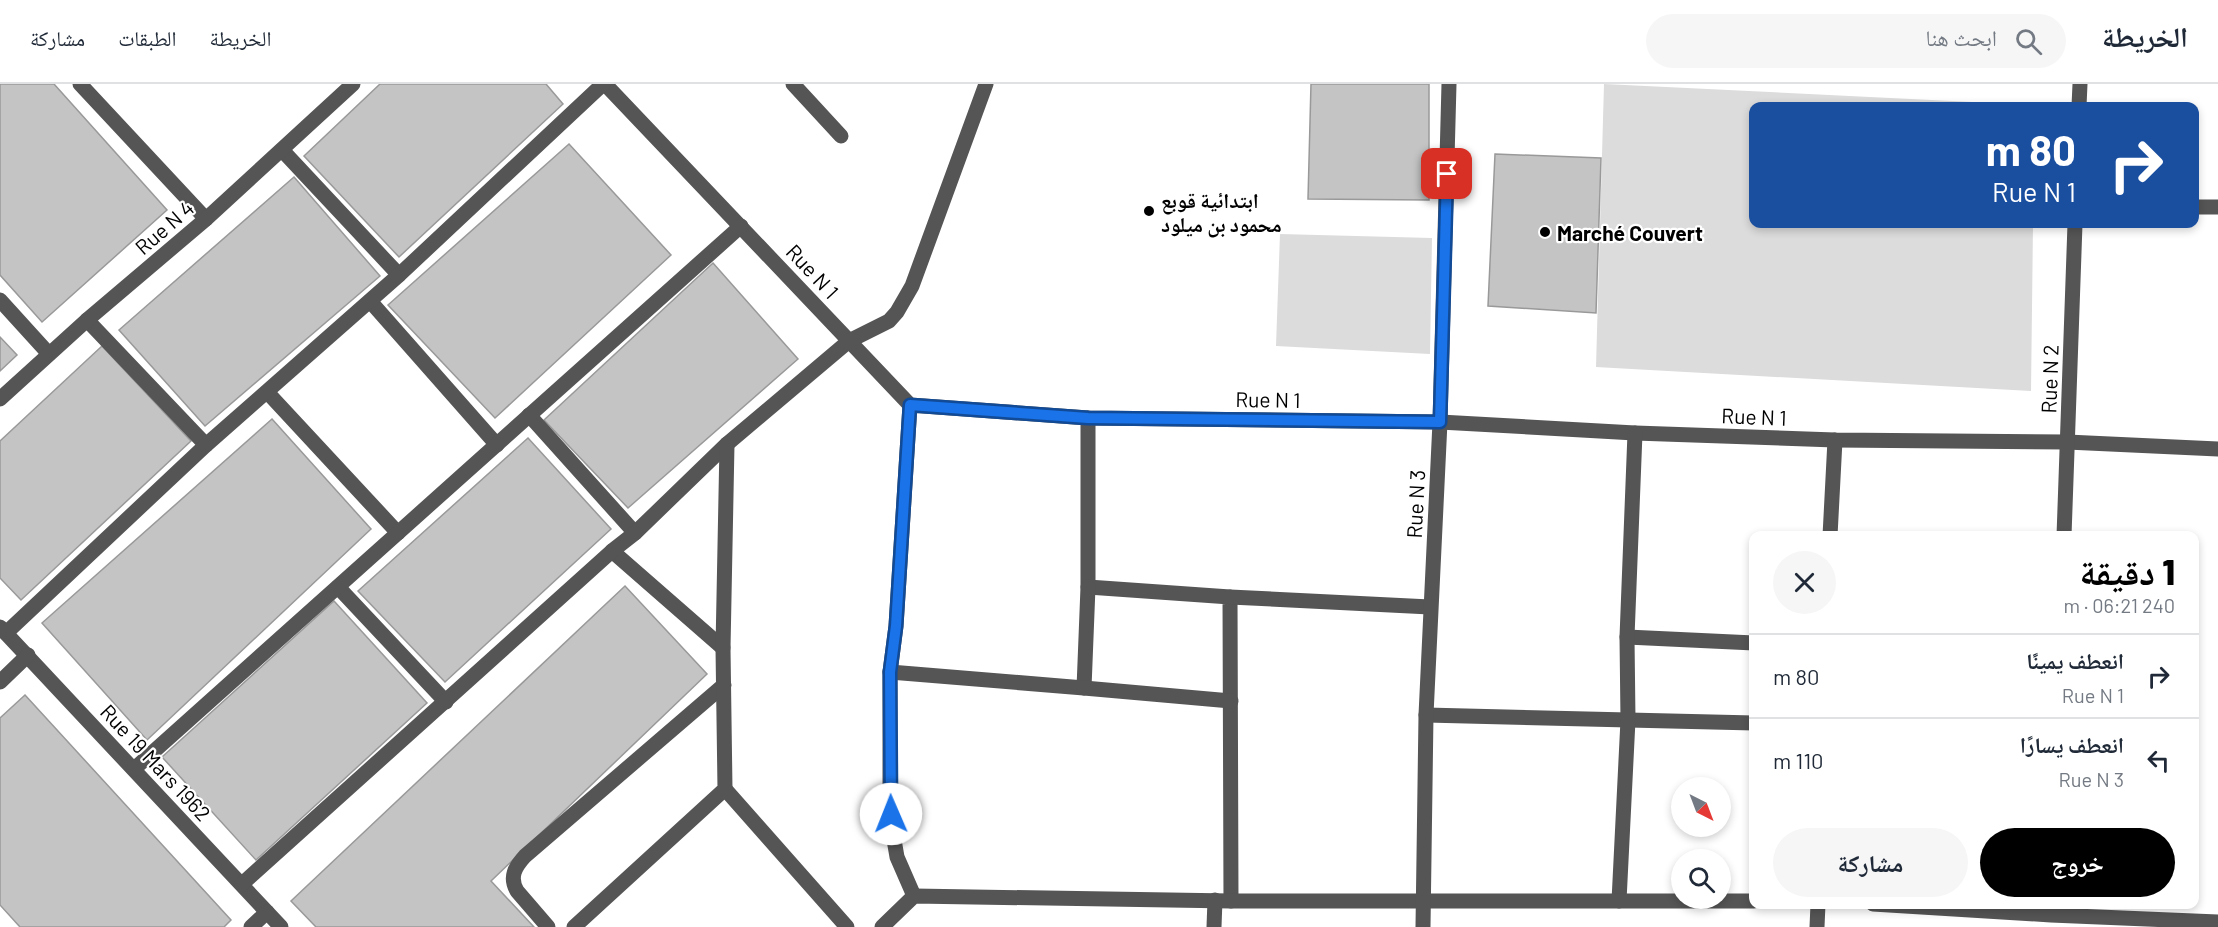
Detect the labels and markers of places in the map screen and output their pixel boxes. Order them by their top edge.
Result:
pin [1421,148,1472,199]
place label: ابتدائية قوبع محمود بن ميلود [1161,187,1282,238]
marker: ابتدائية قوبع محمود بن ميلود [1142,204,1156,218]
place label: Marché Couvert [1557,220,1703,245]
marker: Marché Couvert [1538,225,1552,239]

